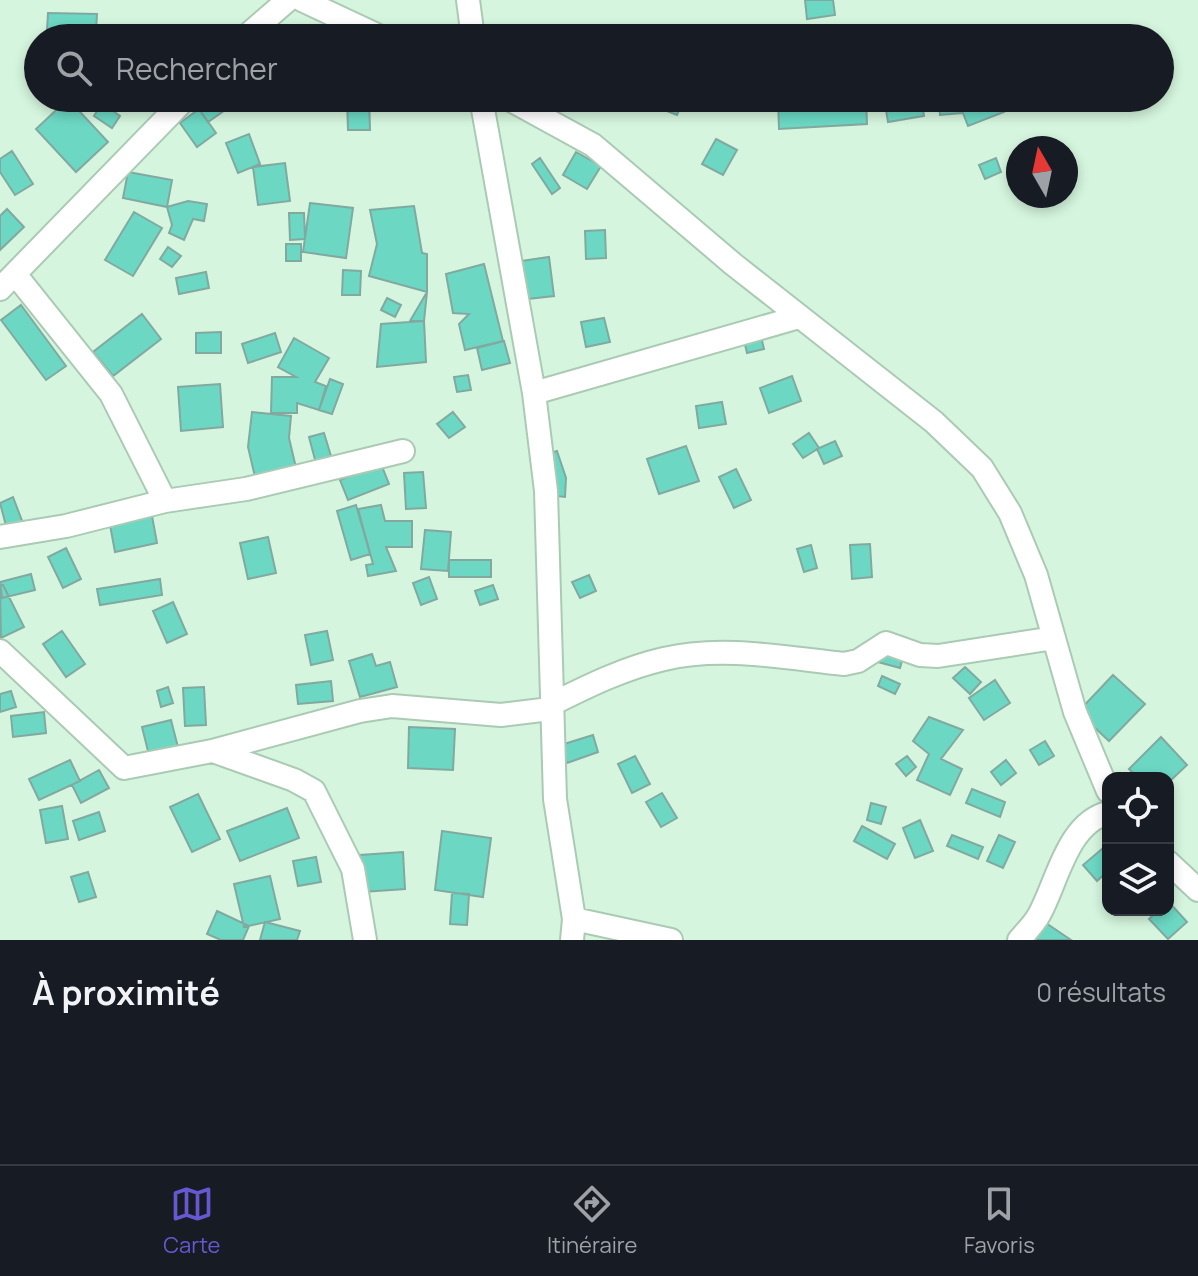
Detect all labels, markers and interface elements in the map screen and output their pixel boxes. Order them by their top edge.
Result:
search box [24,24,1174,112]
icon: search [52,46,96,90]
text: Rechercher [116,48,278,89]
north arrow [1006,136,1078,208]
map controls [1102,772,1174,916]
button: locate [1102,772,1174,844]
button: layers [1102,844,1174,916]
text: À proximité [32,969,220,1015]
text: 0 résultats [1036,974,1166,1010]
tab: Carte [163,1182,220,1260]
tab: Itinéraire [547,1182,637,1260]
tab: Favoris [964,1182,1035,1260]

